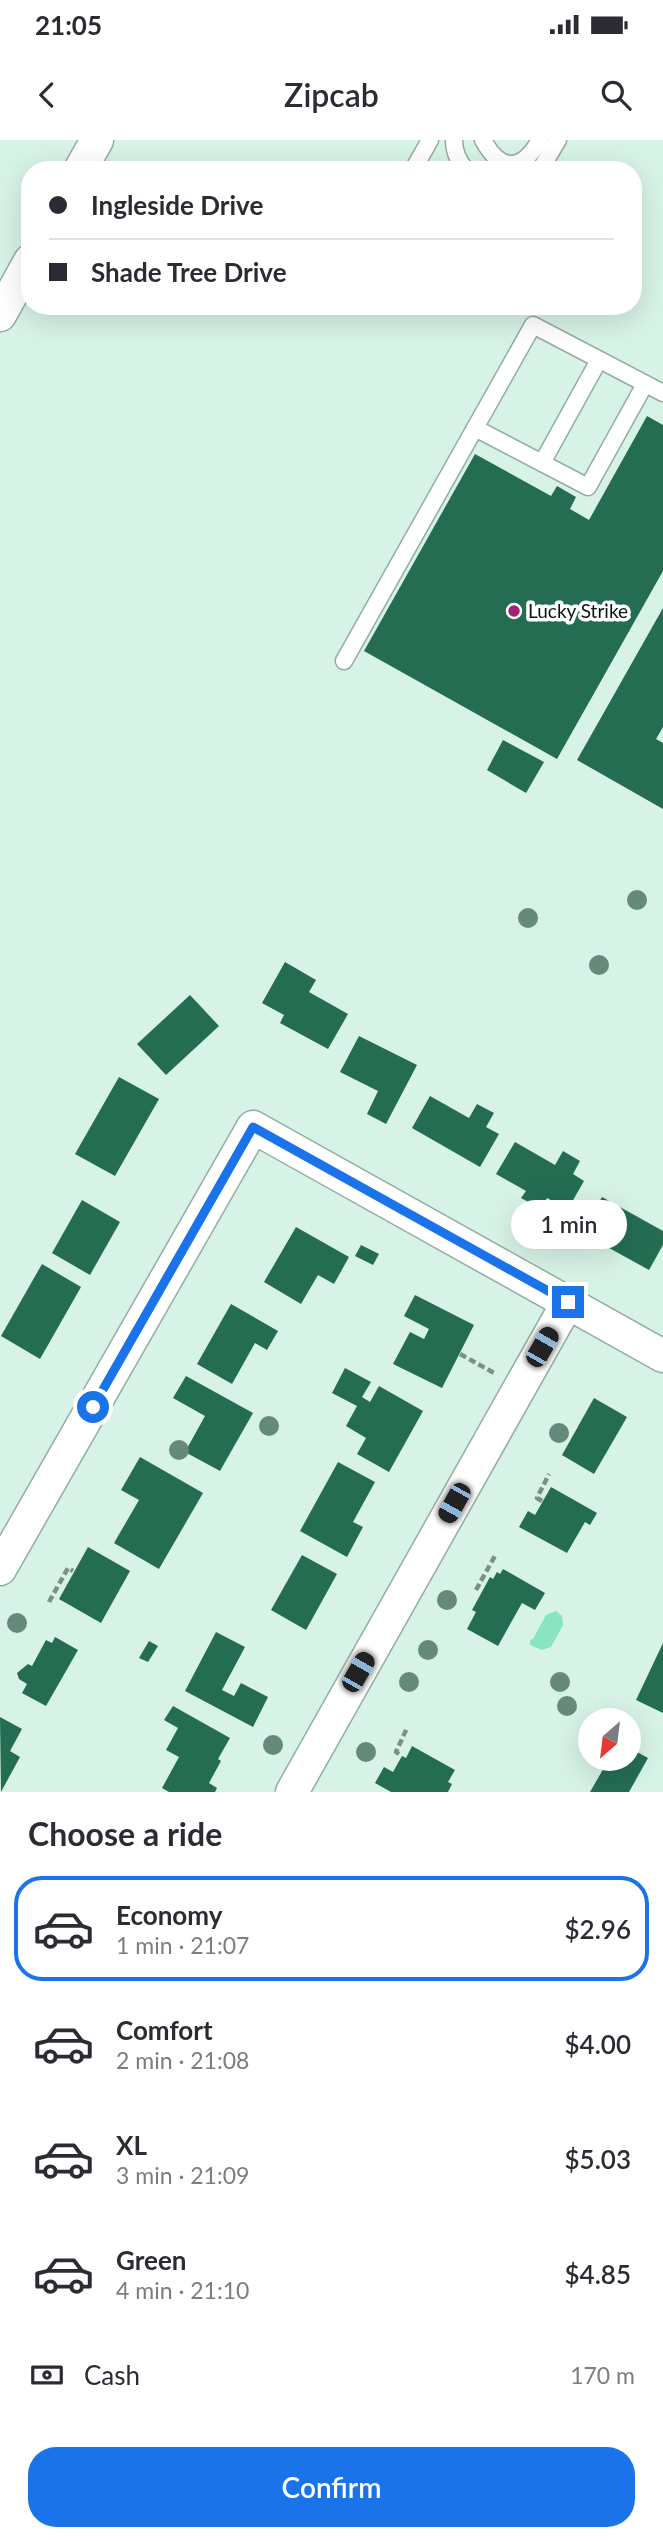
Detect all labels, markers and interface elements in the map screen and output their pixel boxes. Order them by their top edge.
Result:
text: 21:05 [35,9,102,41]
text: Zipcab [284,75,379,114]
icon: back [28,76,66,114]
icon: search [597,76,635,114]
text: Ingleside Drive [91,189,263,221]
text: Shade Tree Drive [91,256,287,288]
place label: Lucky Strike [528,599,628,622]
marker: Lucky Strike [506,603,522,619]
callout: 1 min [510,1200,626,1250]
text: 1 min [541,1210,597,1238]
route end [552,1286,584,1318]
car [523,1324,562,1370]
route start [77,1391,109,1423]
car [435,1480,474,1526]
car [339,1649,378,1695]
north arrow [578,1708,640,1771]
map controls [578,1708,641,1771]
text: Choose a ride [28,1814,222,1853]
icon: car [32,1897,95,1960]
text: Economy [116,1899,222,1931]
text: $2.96 [565,1913,631,1945]
text: 1 min · 21:07 [116,1931,249,1959]
icon: car [32,2012,95,2075]
text: Comfort [116,2014,213,2046]
text: $4.00 [565,2028,631,2060]
text: 2 min · 21:08 [116,2046,249,2074]
icon: car [32,2127,95,2190]
text: XL [116,2129,147,2161]
text: $5.03 [565,2143,631,2175]
text: 3 min · 21:09 [116,2161,249,2189]
icon: car [32,2242,95,2305]
text: Green [116,2244,186,2276]
text: $4.85 [565,2258,631,2290]
text: 4 min · 21:10 [116,2276,249,2304]
icon: cash [28,2356,66,2394]
text: Cash [84,2359,140,2391]
text: 170 m [570,2361,635,2389]
button: Confirm [28,2447,635,2527]

